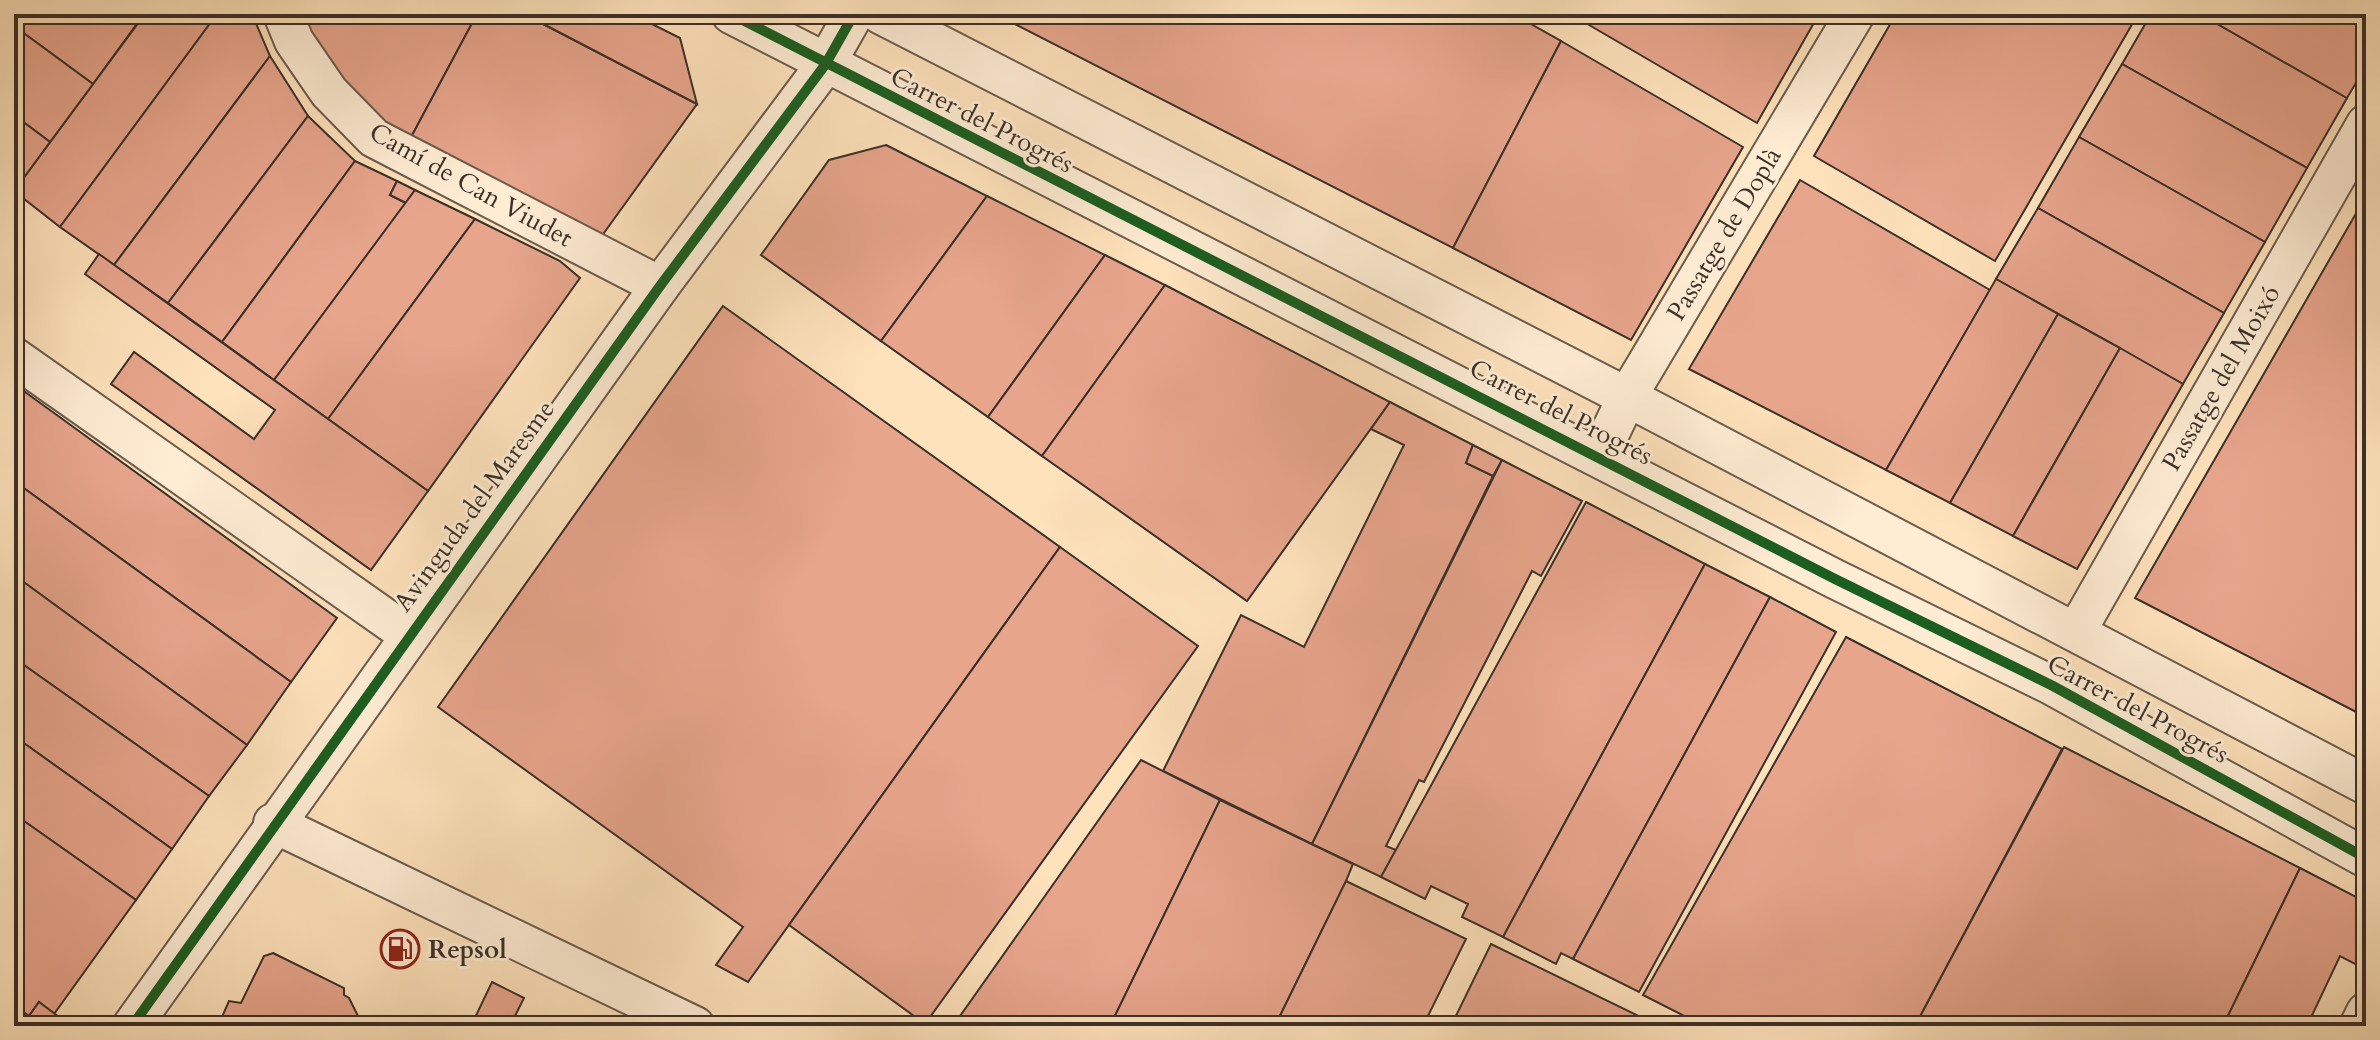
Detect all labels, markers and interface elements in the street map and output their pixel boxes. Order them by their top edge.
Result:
street label: Carrer del Progrés [884,59,1080,181]
street label: Camí de Can Viudet [363,115,579,255]
street label: Passatge de Doplà [1658,141,1790,327]
street label: Passatge del Moixó [2154,279,2288,477]
street label: Carrer del Progrés [1463,351,1659,473]
street label: Avinguda del Maresme [385,393,563,619]
street label: Carrer del Progrés [2041,646,2235,772]
fuel station icon: Repsol [379,928,421,970]
place label: Repsol [428,932,507,967]

